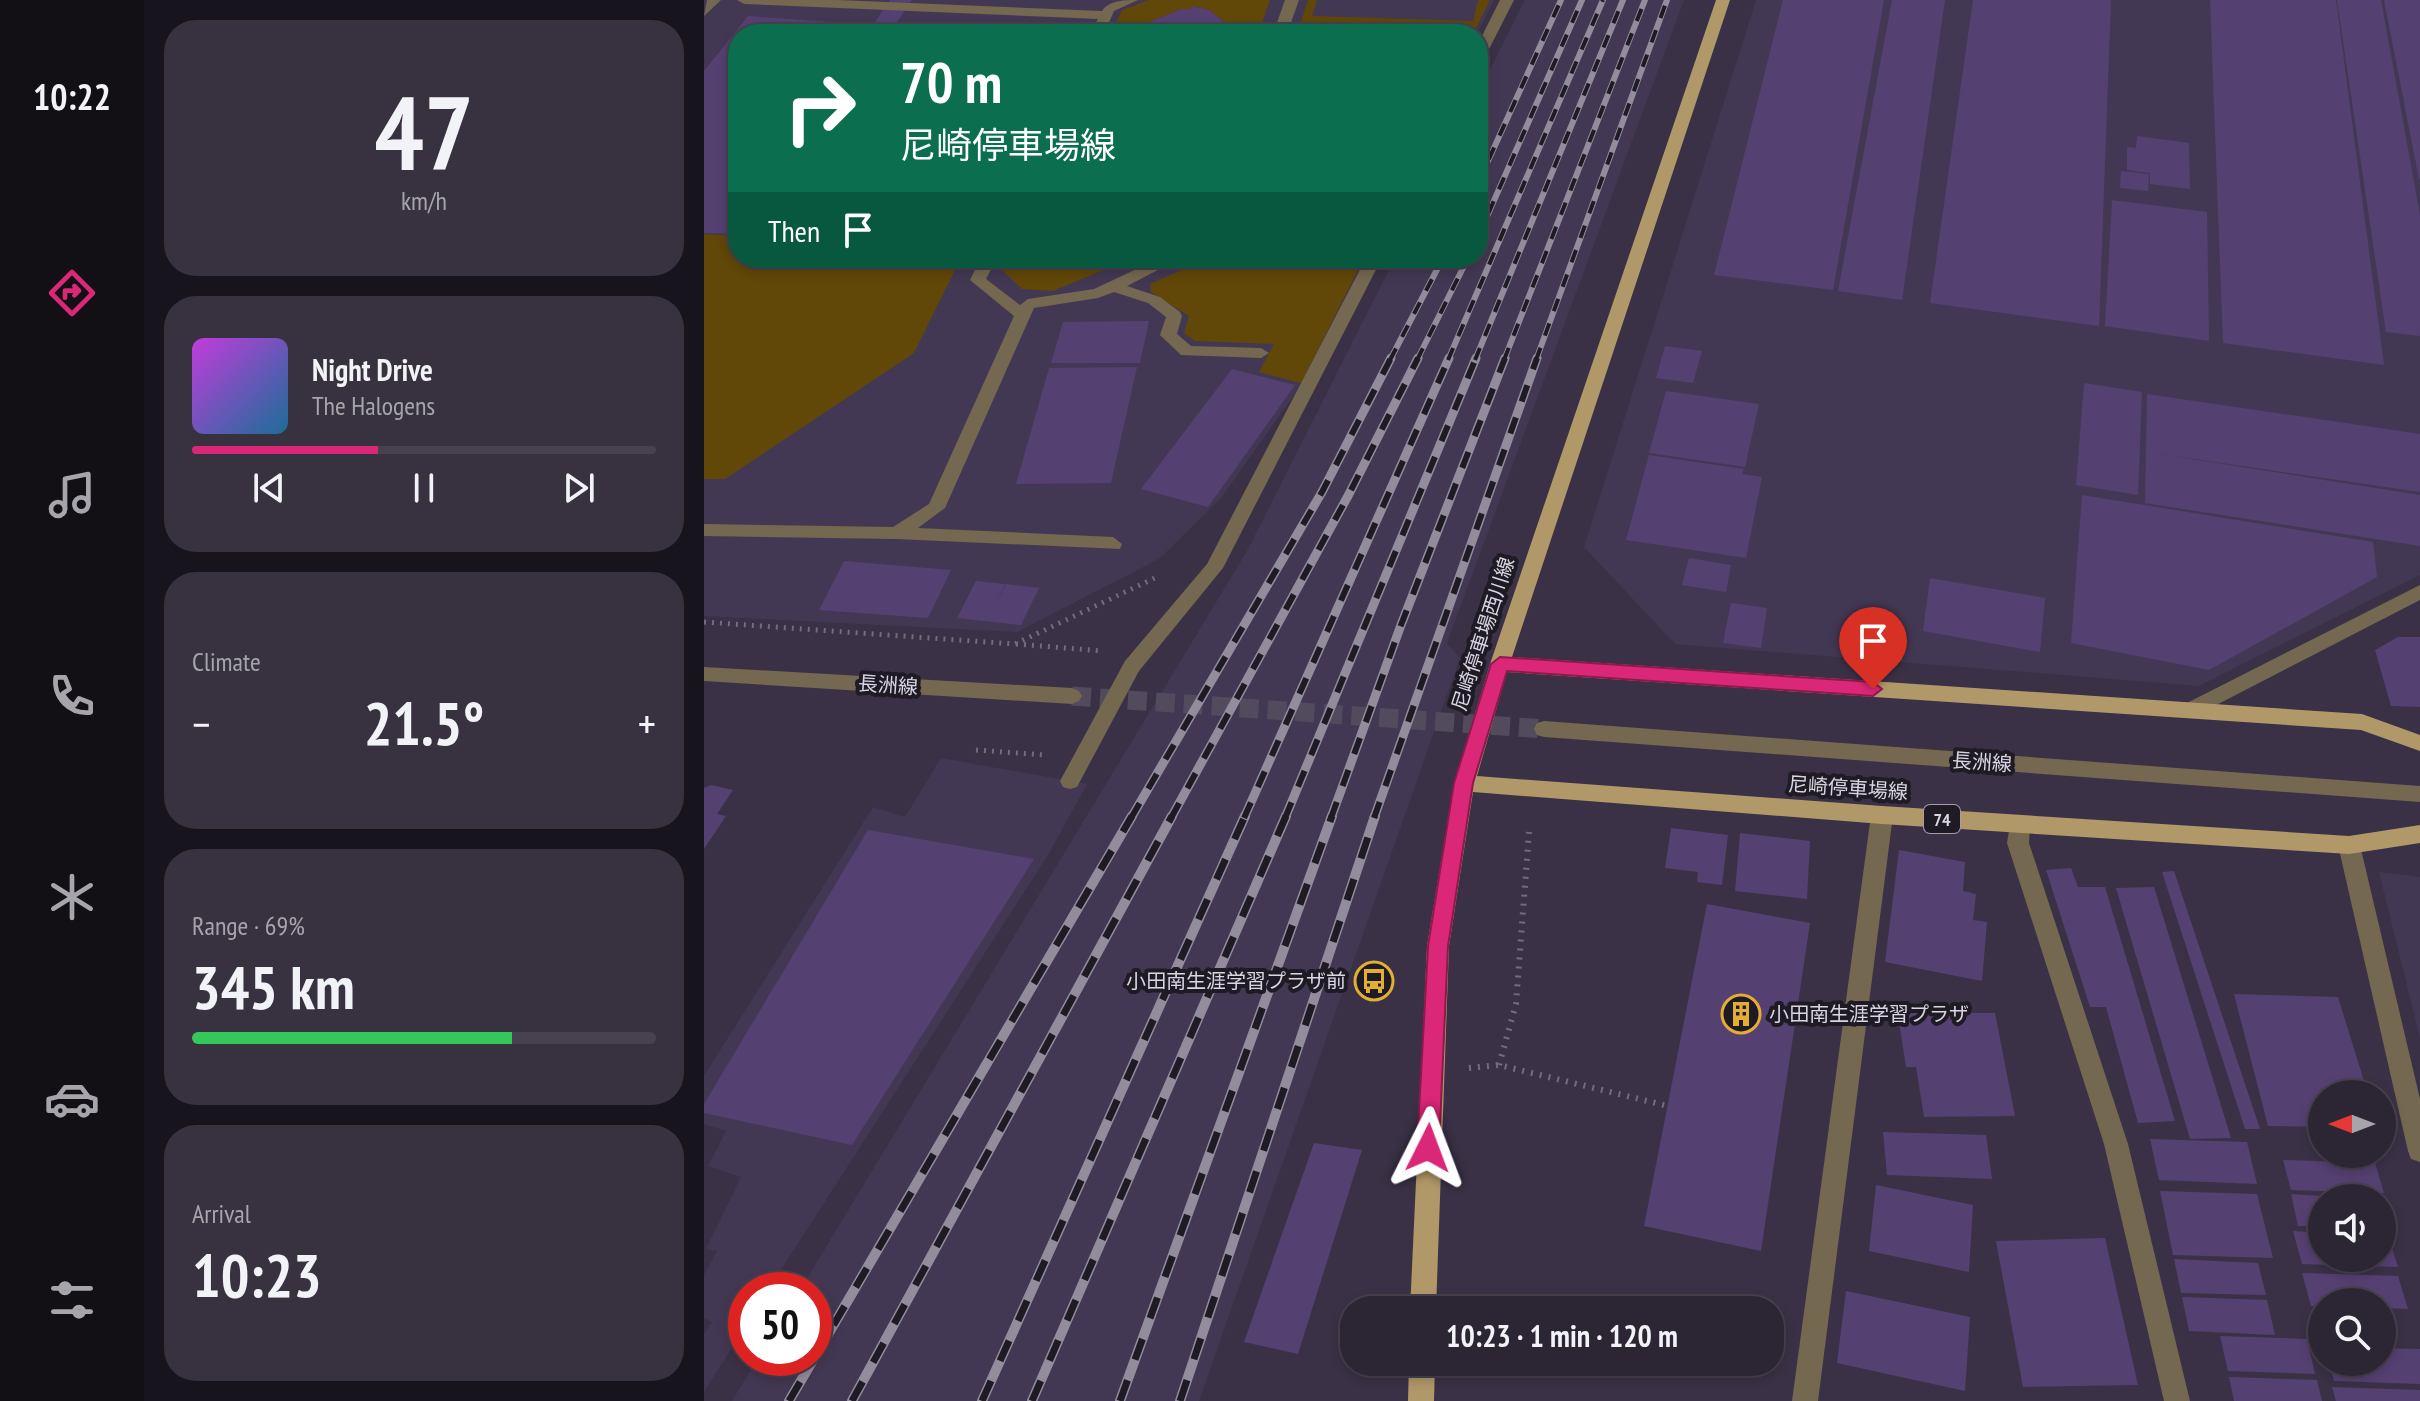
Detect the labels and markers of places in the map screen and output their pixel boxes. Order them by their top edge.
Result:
pin [1839,607,1907,689]
bus stop icon: 小田南生涯学習プラザ前 [1353,960,1395,1002]
place label: 小田南生涯学習プラザ前 [1126,968,1346,994]
building icon: 小田南生涯学習プラザ [1720,993,1762,1035]
place label: 小田南生涯学習プラザ [1769,1001,1969,1027]

